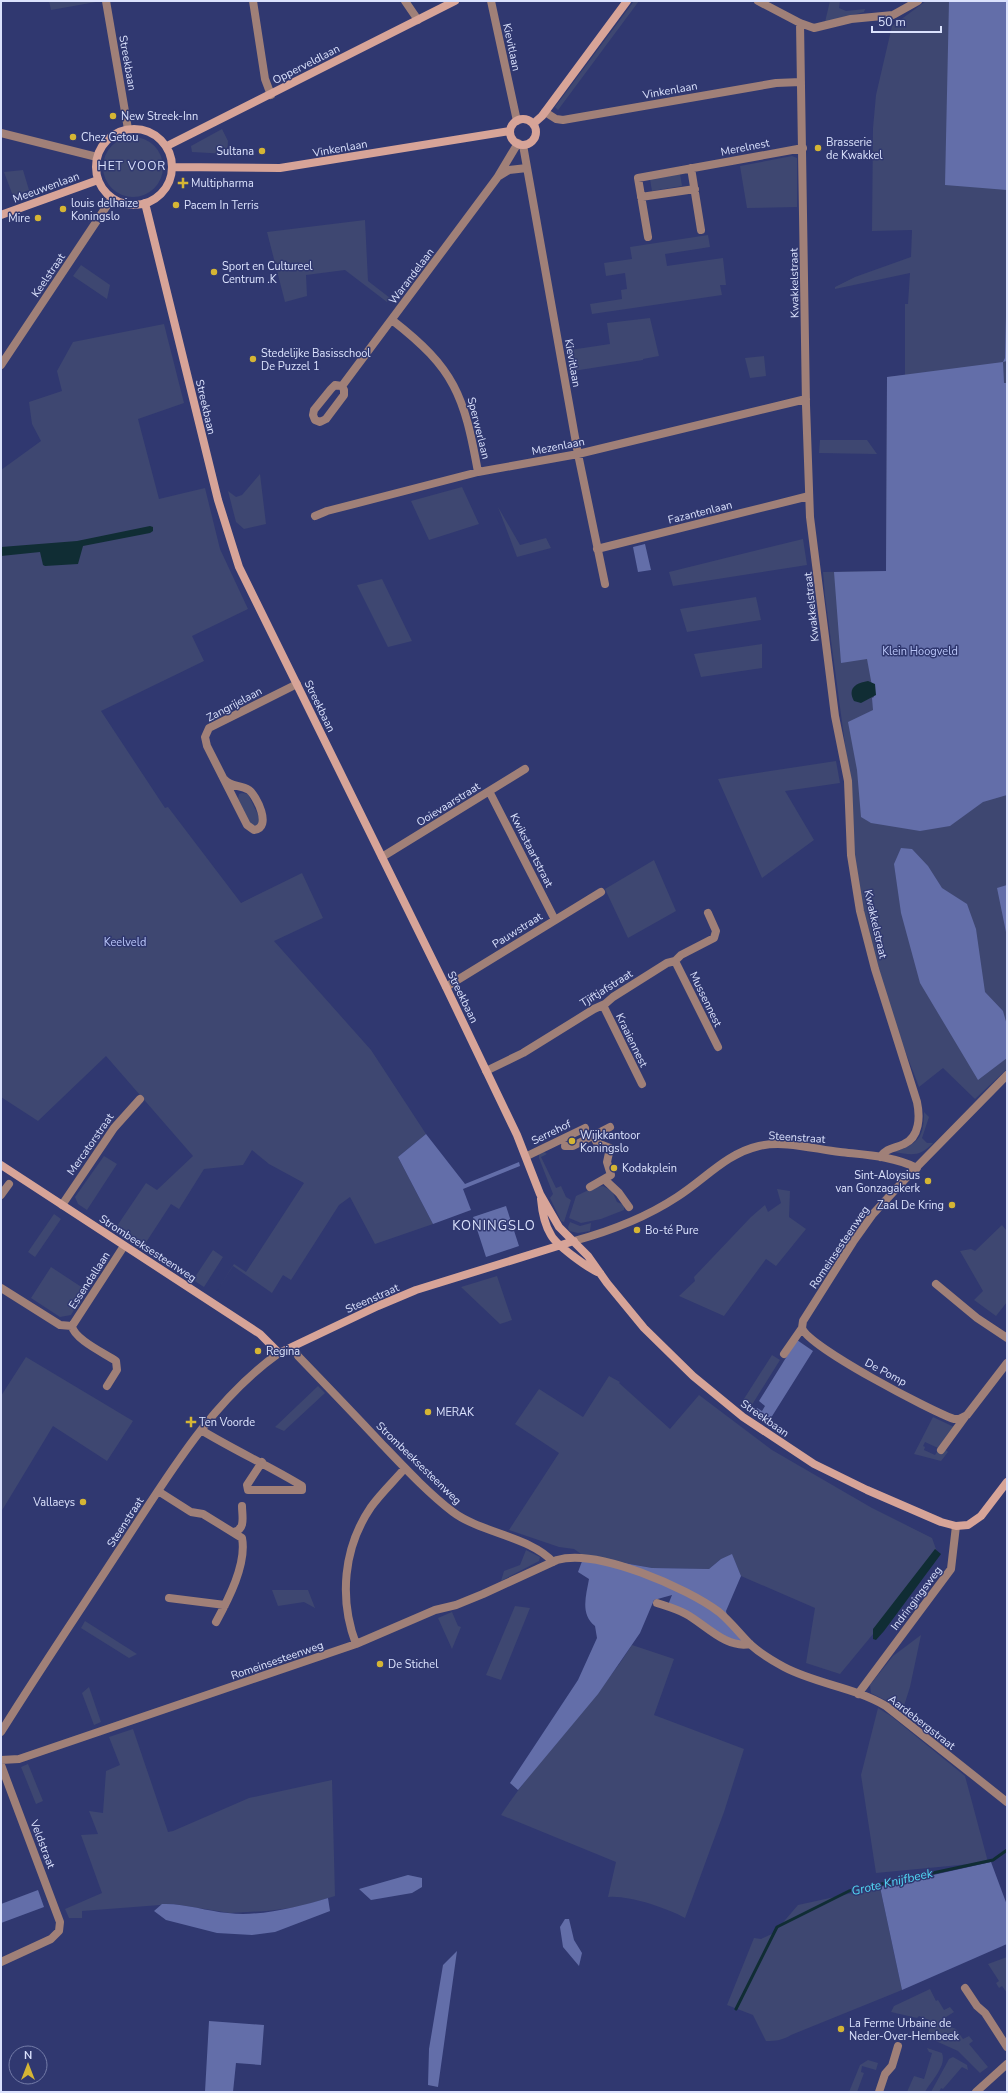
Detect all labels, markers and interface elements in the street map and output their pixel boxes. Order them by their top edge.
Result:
scale bar [872,8,941,34]
text: 50 m [878,14,906,30]
street label: Kievitlaan [499,22,524,72]
street label: Streekbaan [115,34,140,92]
street label: Opperveldlaan [270,41,342,88]
street label: Vinkenlaan [641,78,698,103]
place label: New Streek-Inn [121,109,198,124]
marker: New Streek-Inn [108,111,118,121]
place label: Chez Getou [81,130,138,145]
marker: Chez Getou [68,132,78,142]
street label: Merelnest [719,135,771,160]
place label: Brasserie de Kwakkel [826,135,883,163]
street label: Vinkenlaan [311,136,368,161]
marker: Brasserie de Kwakkel [813,143,823,153]
place label: Sultana [216,144,254,159]
marker: Sultana [257,146,267,156]
district label: HET VOOR [98,158,166,174]
street label: Meeuwenlaan [11,168,81,206]
place label: Multipharma [191,176,254,191]
marker: Multipharma [178,178,188,188]
place label: louis delhaize Koningslo [71,196,138,224]
place label: Pacem In Terris [184,198,259,213]
marker: Pacem In Terris [171,200,181,210]
marker: louis delhaize Koningslo [58,204,68,214]
place label: Mire [8,211,30,226]
marker: Mire [33,213,43,223]
street label: Warandelaan [385,245,437,307]
street label: Kwakkelstraat [786,248,803,318]
street label: Keelstraat [28,250,69,300]
place label: Sport en Cultureel Centrum .K [222,259,313,287]
marker: Sport en Cultureel Centrum .K [209,267,219,277]
street label: Kievitlaan [561,338,584,388]
place label: Stedelijke Basisschool De Puzzel 1 [261,346,371,374]
marker: Stedelijke Basisschool De Puzzel 1 [248,354,258,364]
street label: Streekbaan [192,378,219,436]
street label: Sperwerlaan [464,396,493,461]
street label: Mezenlaan [530,434,586,459]
street label: Fazantenlaan [666,497,734,528]
street label: Kwakkelstraat [800,571,823,643]
park label: Klein Hoogveld [882,644,958,659]
street label: Streekbaan [301,678,339,735]
street label: Zangrijelaan [204,684,265,725]
street label: Ooievaarstraat [414,779,483,830]
street label: Kwikstaartstraat [506,811,557,890]
street label: Kwakkelstraat [860,888,891,960]
street label: Pauwstraat [489,909,545,952]
park label: Keelveld [104,935,146,950]
street label: Tjiftjafstraat [577,966,636,1011]
street label: Streekbaan [444,969,482,1026]
street label: Mussennest [686,969,725,1029]
street label: Kraaiennest [612,1011,651,1070]
street label: Mercatorstraat [64,1110,117,1178]
street label: Serrehof [529,1116,574,1148]
place label: Wijkkantoor Koningslo [580,1128,640,1156]
street label: Steenstraat [768,1128,826,1147]
marker: Wijkkantoor Koningslo [567,1136,577,1146]
place label: Kodakplein [622,1161,677,1176]
marker: Kodakplein [609,1163,619,1173]
place label: Sint-Aloysius van Gonzagakerk [835,1168,920,1196]
marker: Sint-Aloysius van Gonzagakerk [923,1176,933,1186]
place label: Zaal De Kring [877,1198,944,1213]
marker: Zaal De Kring [947,1200,957,1210]
street label: Romeinsesteenweg [806,1203,873,1292]
street label: Strombeeksesteenweg [96,1211,199,1285]
district label: KONINGSLO [452,1217,536,1235]
place label: Bo-té Pure [645,1223,699,1238]
marker: Bo-té Pure [632,1225,642,1235]
street label: Essendallaan [65,1249,114,1312]
street label: Steenstraat [343,1280,401,1317]
place label: Regina [266,1344,300,1359]
marker: Regina [253,1346,263,1356]
street label: De Pomp [862,1355,909,1390]
street label: Streekbaan [737,1396,792,1441]
place label: MERAK [436,1405,475,1420]
marker: MERAK [423,1407,433,1417]
place label: Ten Voorde [199,1415,255,1430]
marker: Ten Voorde [186,1417,196,1427]
street label: Strombeeksesteenweg [373,1419,465,1508]
street label: Steenstraat [104,1494,147,1550]
place label: Vallaeys [32,1495,75,1510]
marker: Vallaeys [78,1497,88,1507]
street label: Indringingsweg [887,1563,945,1633]
street label: Romeinsesteenweg [229,1638,325,1683]
place label: De Stichel [388,1657,439,1672]
marker: De Stichel [375,1659,385,1669]
street label: Aardebergstraat [885,1692,958,1753]
street label: Veldstraat [26,1817,59,1871]
water label: Grote Knijfbeek [850,1865,935,1899]
place label: La Ferme Urbaine de Neder-Over-Hembeek [849,2016,960,2044]
marker: La Ferme Urbaine de Neder-Over-Hembeek [836,2024,846,2034]
north arrow [8,2045,48,2085]
text: N [24,2048,32,2063]

